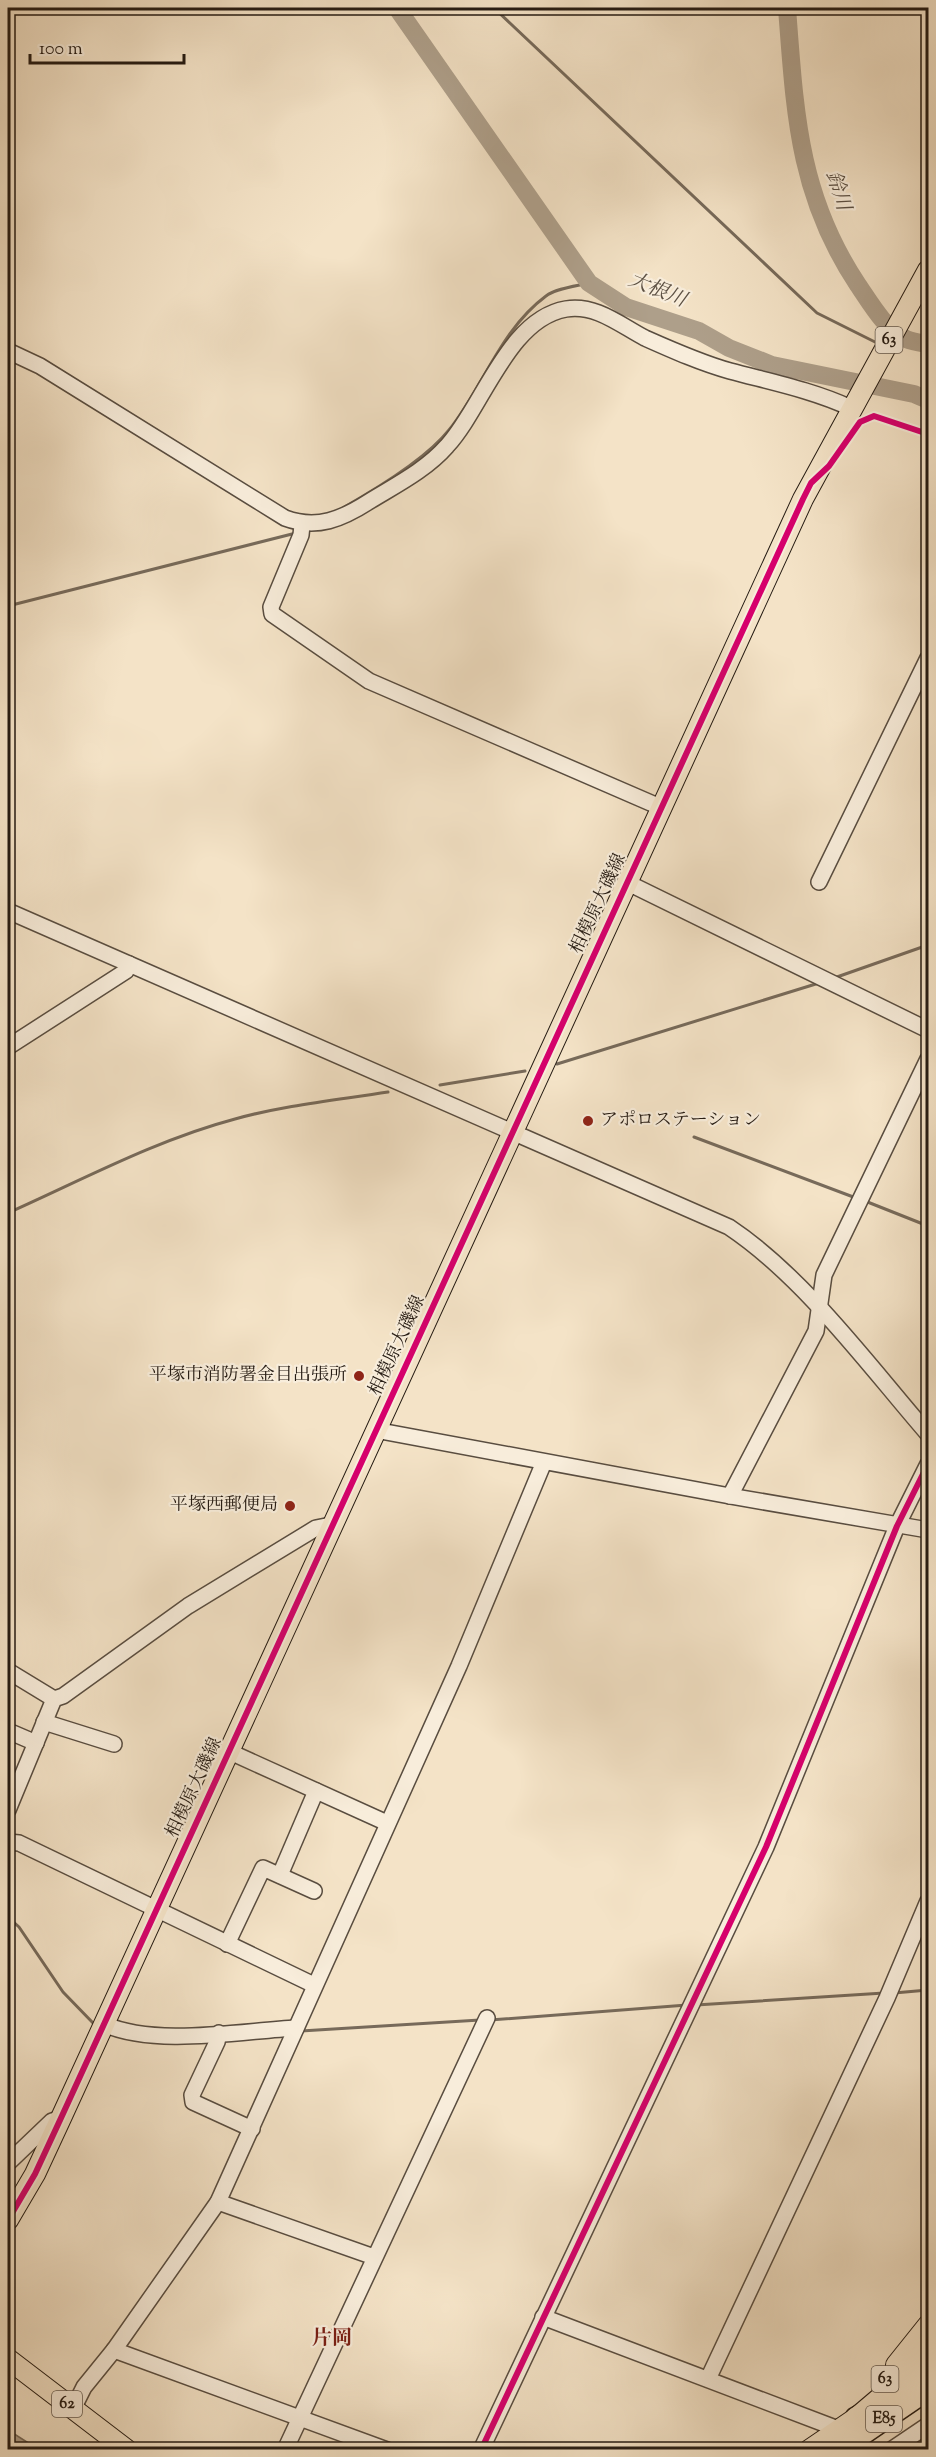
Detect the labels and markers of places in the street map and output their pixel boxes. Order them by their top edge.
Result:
place label: アポロステーション [600,1108,761,1134]
marker: アポロステーション [581,1114,595,1128]
place label: 平塚市消防署金目出張所 [149,1363,347,1389]
marker: 平塚市消防署金目出張所 [352,1369,366,1383]
place label: 平塚西郵便局 [170,1493,278,1519]
marker: 平塚西郵便局 [283,1499,297,1513]

